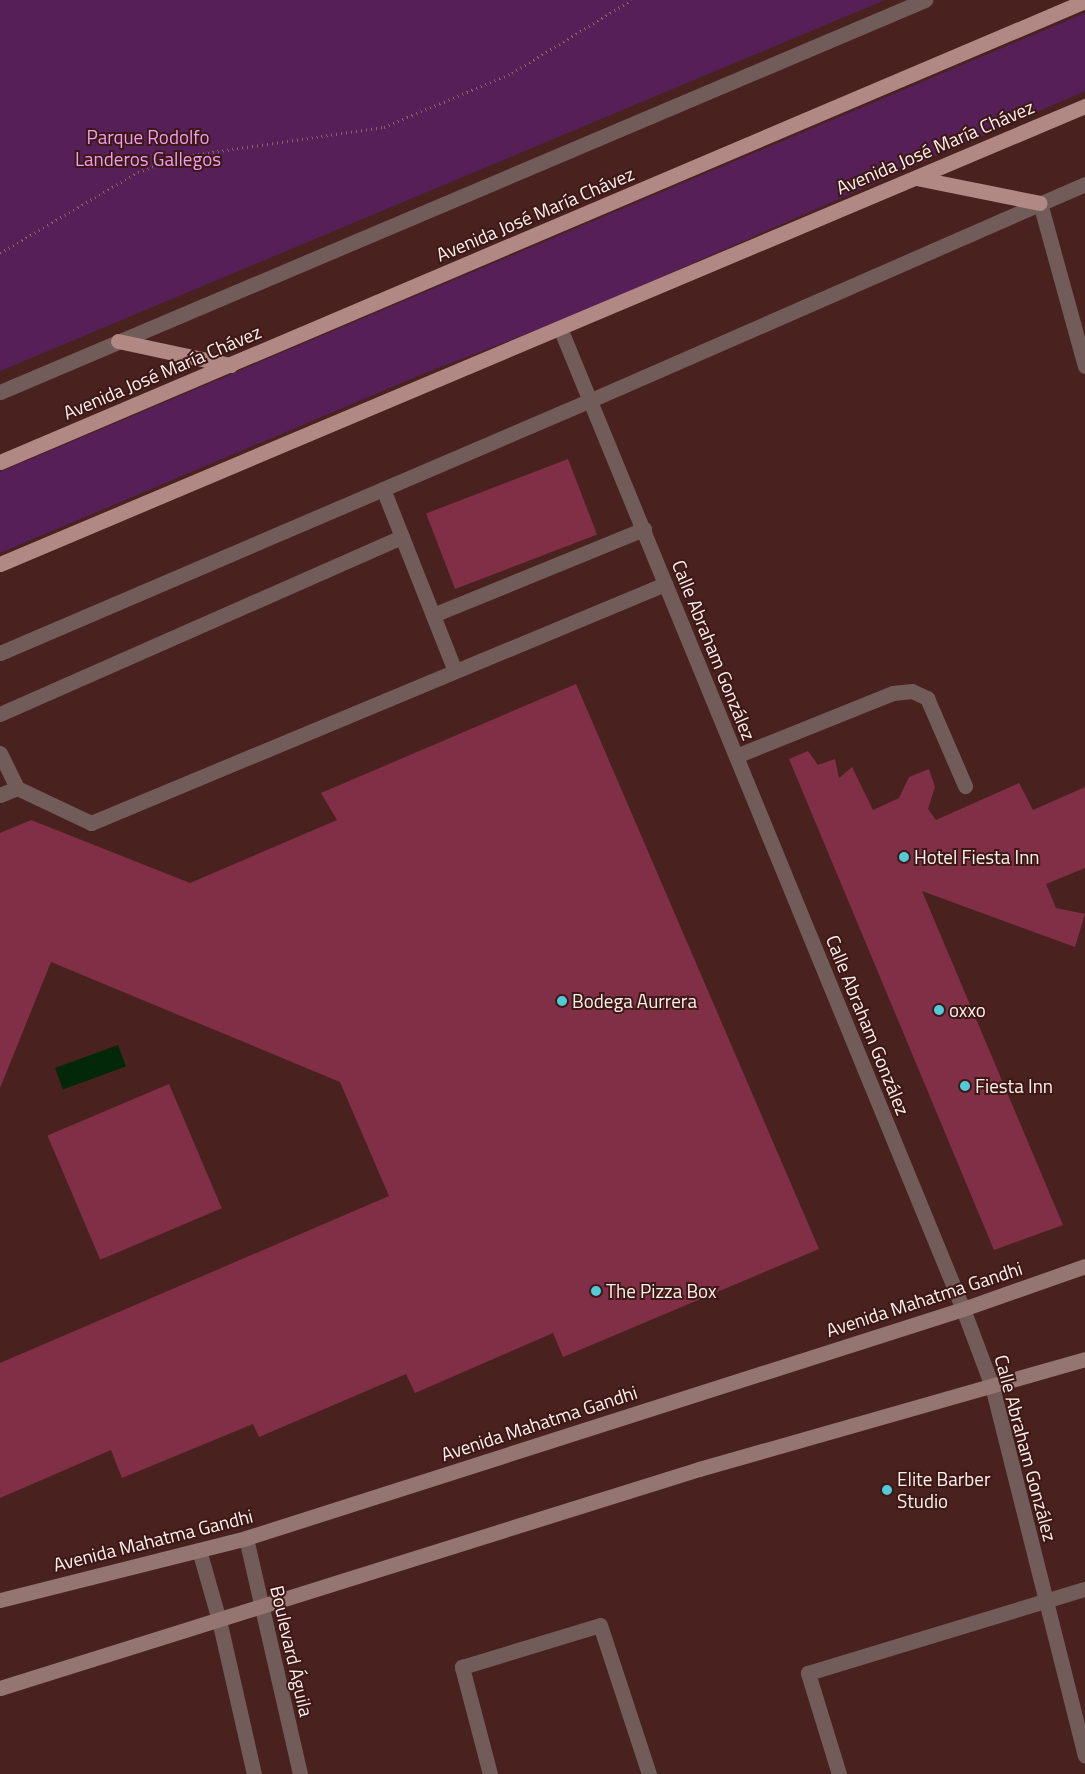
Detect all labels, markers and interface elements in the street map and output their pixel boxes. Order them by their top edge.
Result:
street label: Avenida José María Chávez [833,95,1037,199]
park label: Parque Rodolfo Landeros Gallegos [75,126,221,170]
street label: Avenida José María Chávez [433,162,637,266]
street label: Avenida José María Chávez [60,320,264,424]
street label: Calle Abraham González [667,557,761,743]
place label: Hotel Fiesta Inn [914,846,1040,868]
marker: Hotel Fiesta Inn [898,851,910,863]
street label: Calle Abraham González [821,932,915,1118]
place label: Bodega Aurrera [572,990,697,1012]
marker: Bodega Aurrera [556,995,568,1007]
place label: oxxo [949,999,986,1021]
marker: oxxo [933,1004,945,1016]
place label: Fiesta Inn [975,1075,1053,1097]
marker: Fiesta Inn [959,1080,971,1092]
street label: Avenida Mahatma Gandhi [823,1256,1025,1342]
place label: The Pizza Box [606,1280,716,1302]
marker: The Pizza Box [590,1285,602,1297]
street label: Calle Abraham González [990,1352,1062,1544]
street label: Avenida Mahatma Gandhi [438,1380,640,1466]
place label: Elite Barber Studio [897,1468,990,1512]
marker: Elite Barber Studio [881,1484,893,1496]
street label: Avenida Mahatma Gandhi [51,1504,255,1576]
street label: Boulevard Águila [266,1583,318,1719]

